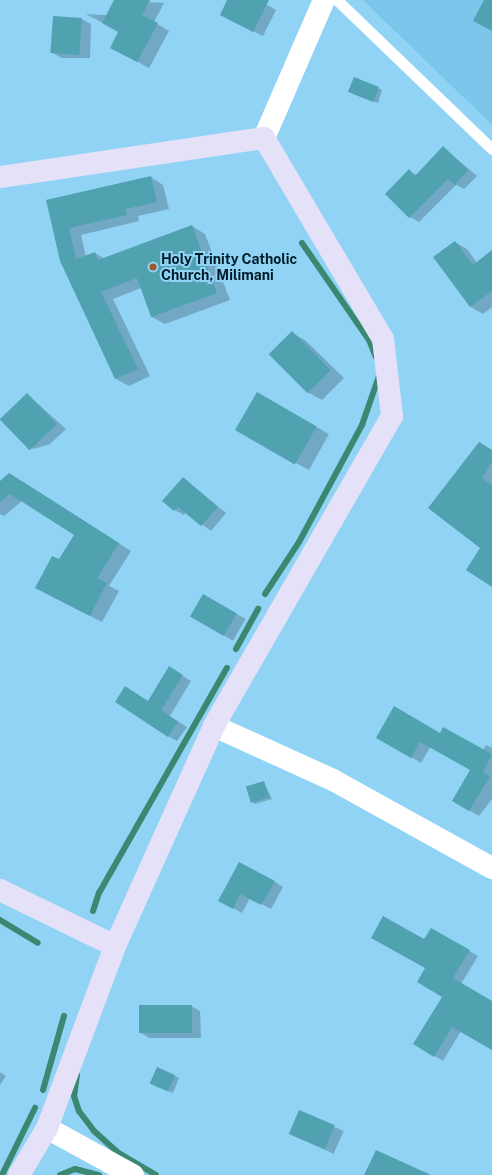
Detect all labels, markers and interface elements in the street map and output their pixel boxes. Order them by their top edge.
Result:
place label: Holy Trinity Catholic Church, Milimani [161,251,297,284]
marker: Holy Trinity Catholic Church, Milimani [148,262,158,272]

